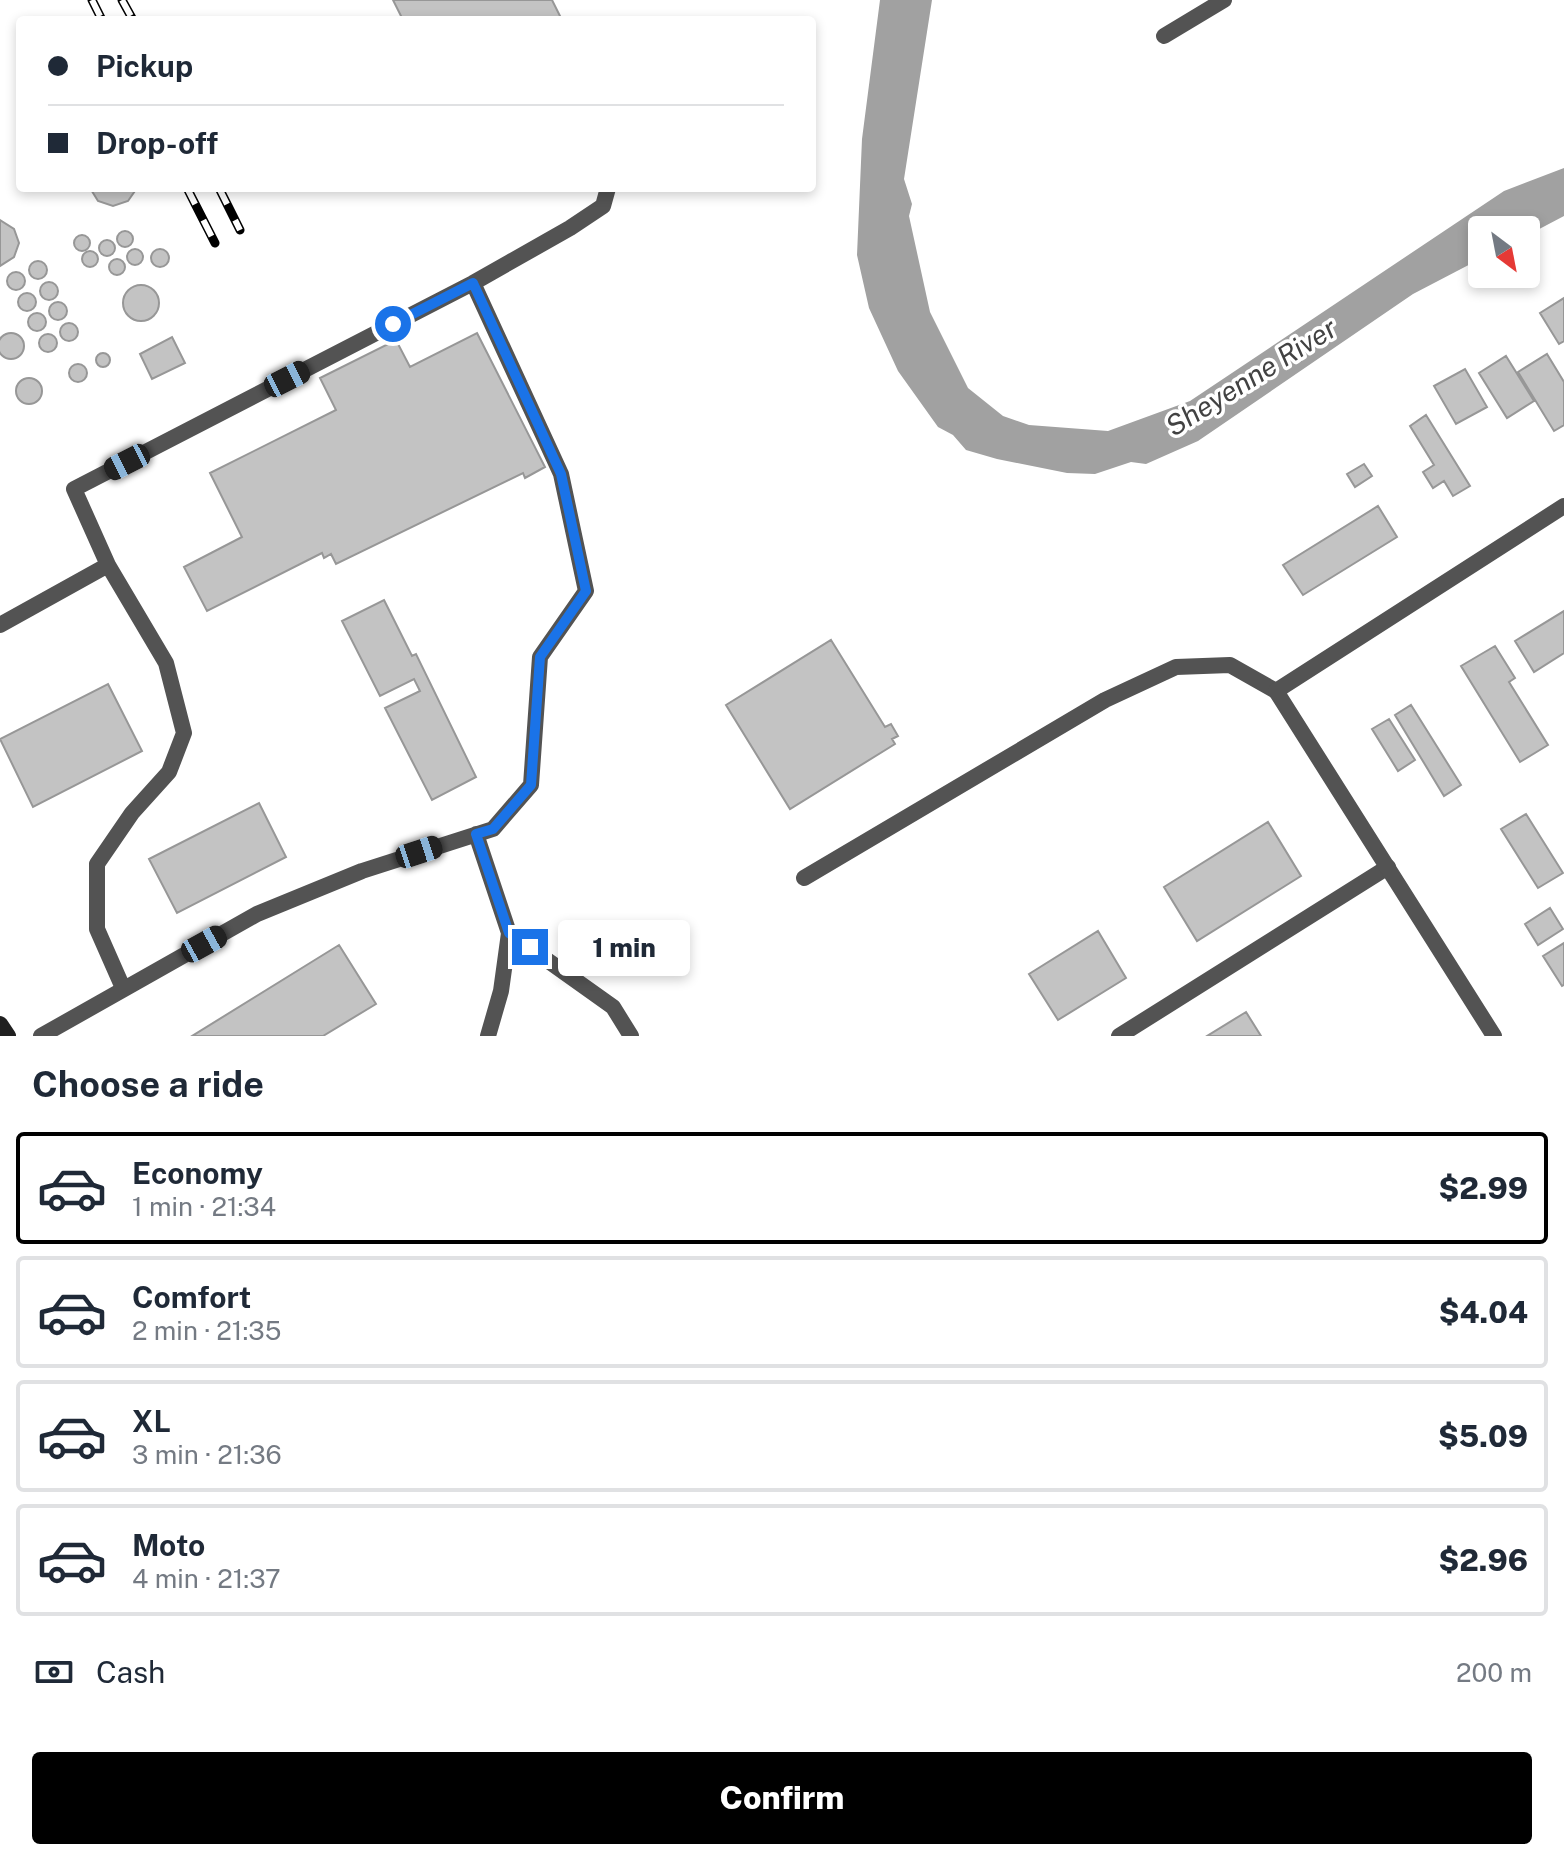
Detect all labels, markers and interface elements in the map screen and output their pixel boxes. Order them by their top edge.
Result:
text: Pickup [96,48,193,84]
text: Drop-off [96,125,218,161]
north arrow [1468,216,1540,288]
map controls [1468,216,1540,288]
route start [375,306,411,342]
water label: Sheyenne River [1159,311,1343,442]
car [260,357,314,401]
car [100,440,154,484]
car [392,833,446,871]
callout: 1 min [558,919,690,975]
car [177,922,231,966]
route end [512,929,548,965]
text: 1 min [592,932,656,963]
text: Choose a ride [32,1063,264,1105]
icon: car [36,1152,108,1224]
text: Economy [132,1155,263,1191]
text: $2.99 [1439,1170,1528,1206]
text: 1 min · 21:34 [132,1191,276,1222]
icon: car [36,1276,108,1348]
text: Comfort [132,1279,251,1315]
text: $4.04 [1439,1294,1528,1330]
text: 2 min · 21:35 [132,1315,281,1346]
icon: car [36,1400,108,1472]
text: XL [132,1403,171,1439]
text: $5.09 [1438,1418,1528,1454]
text: 3 min · 21:36 [132,1439,282,1470]
icon: car [36,1524,108,1596]
text: Moto [132,1527,205,1563]
text: $2.96 [1438,1542,1528,1578]
text: 4 min · 21:37 [132,1563,281,1594]
icon: cash [32,1650,76,1694]
text: Cash [96,1654,165,1690]
text: 200 m [1456,1657,1532,1688]
button: Confirm [32,1752,1532,1844]

